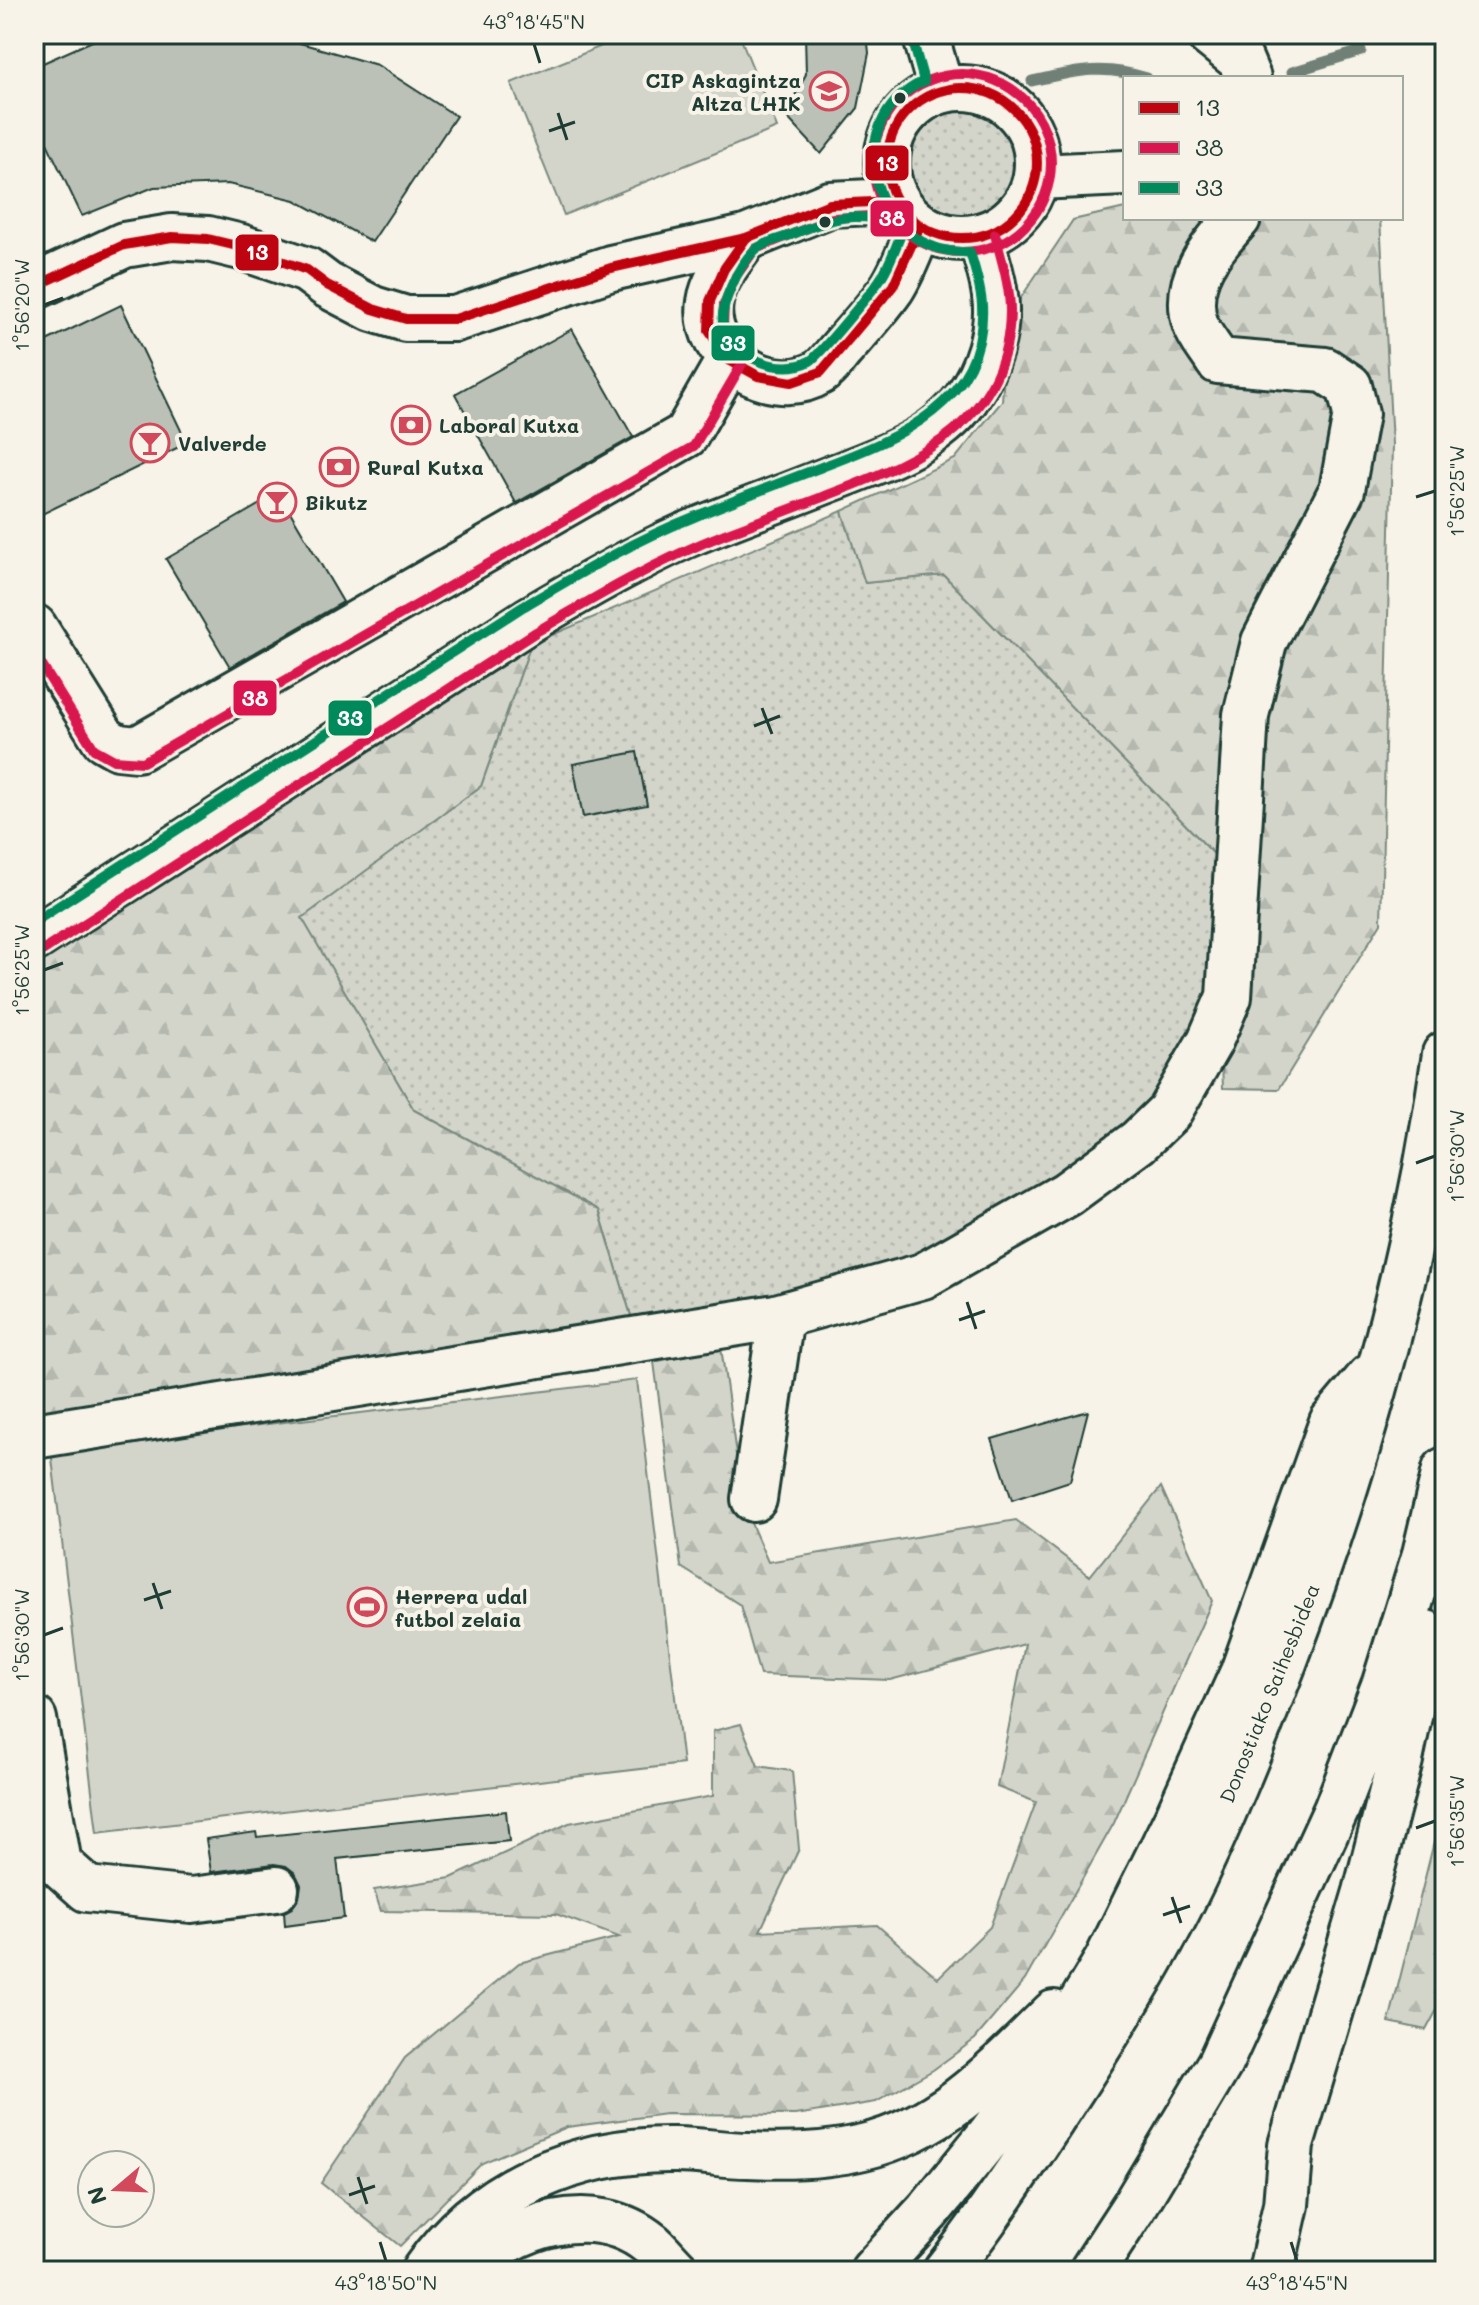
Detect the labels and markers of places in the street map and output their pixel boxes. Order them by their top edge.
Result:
place label: CIP Askagintza Altza LHIK [645,67,801,116]
school or university icon: CIP Askagintza Altza LHIK [808,70,850,112]
unlabelled marker [892,90,908,106]
unlabelled marker [817,214,833,230]
bank icon: Laboral Kutxa [390,404,432,446]
place label: Laboral Kutxa [439,412,579,438]
bar icon: Valverde [129,422,171,464]
place label: Valverde [178,430,267,456]
bank icon: Rural Kutxa [318,446,360,488]
place label: Rural Kutxa [367,454,484,480]
bar icon: Bikutz [256,481,298,523]
place label: Bikutz [305,489,368,515]
place label: Herrera udal futbol zelaia [395,1583,527,1632]
sports icon: Herrera udal futbol zelaia [346,1586,388,1628]

